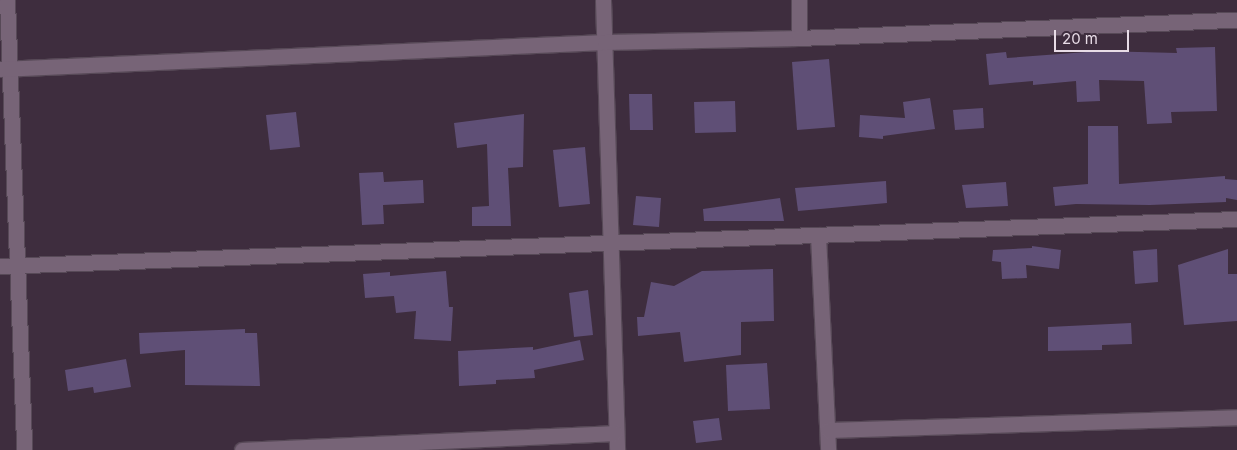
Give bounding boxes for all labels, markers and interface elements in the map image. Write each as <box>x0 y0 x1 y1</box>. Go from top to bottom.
scale bar <box>1057 20 1132 52</box>
text: 20 m <box>1062 29 1098 48</box>

